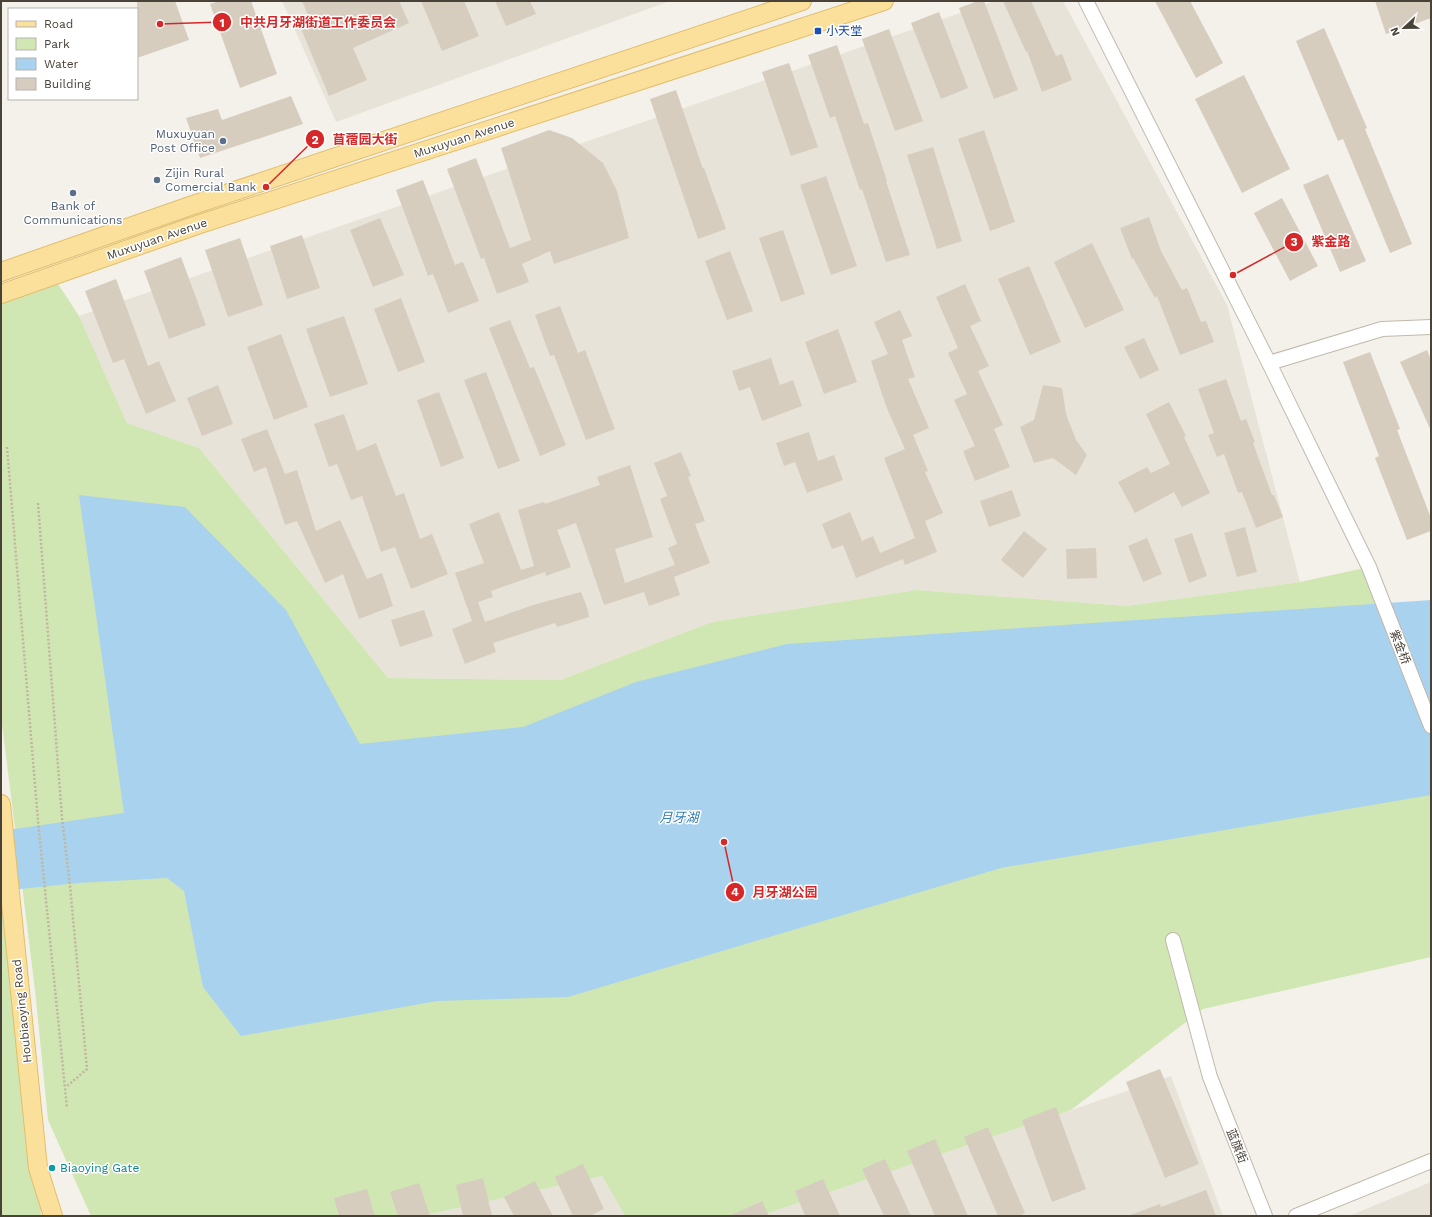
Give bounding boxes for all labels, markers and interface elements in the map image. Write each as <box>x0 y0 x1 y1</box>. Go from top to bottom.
legend <box>8 8 138 100</box>
north arrow <box>1384 8 1424 48</box>
callout: 中共月牙湖街道工作委员会 <box>212 10 404 35</box>
text: 中共月牙湖街道工作委员会 <box>240 15 396 30</box>
text: 1 <box>219 16 225 30</box>
text: Road <box>44 17 73 31</box>
place label: 小天堂 <box>826 24 862 38</box>
text: N <box>1388 25 1403 38</box>
marker: 小天堂 <box>813 26 823 36</box>
text: Park <box>44 37 70 51</box>
text: Water <box>44 57 79 71</box>
text: Building <box>44 77 91 91</box>
street label: Muxuyuan Avenue <box>412 115 516 161</box>
place label: Muxuyuan Post Office <box>150 127 215 155</box>
callout: 苜蓿园大街 <box>305 127 406 152</box>
text: 苜蓿园大街 <box>332 132 398 147</box>
text: 2 <box>311 133 319 147</box>
marker: Muxuyuan Post Office <box>218 136 228 146</box>
place label: Zijin Rural Comercial Bank <box>165 166 257 194</box>
marker: Zijin Rural Comercial Bank <box>152 175 162 185</box>
marker: Bank of Communications <box>68 188 78 198</box>
place label: Bank of Communications <box>24 199 122 227</box>
street label: Muxuyuan Avenue <box>105 215 209 263</box>
callout: 紫金路 <box>1284 229 1359 254</box>
text: 紫金路 <box>1311 234 1351 249</box>
text: 3 <box>1290 235 1298 249</box>
street label: 紫金桥 <box>1387 628 1413 666</box>
water label: 月牙湖 <box>659 810 700 825</box>
callout: 月牙湖公园 <box>725 880 826 905</box>
text: 4 <box>731 885 739 899</box>
text: 月牙湖公园 <box>752 885 818 900</box>
street label: Houbiaoying Road <box>10 958 34 1064</box>
street label: 蓝旗街 <box>1224 1127 1250 1165</box>
place label: Biaoying Gate <box>60 1161 139 1175</box>
marker: Biaoying Gate <box>47 1163 57 1173</box>

